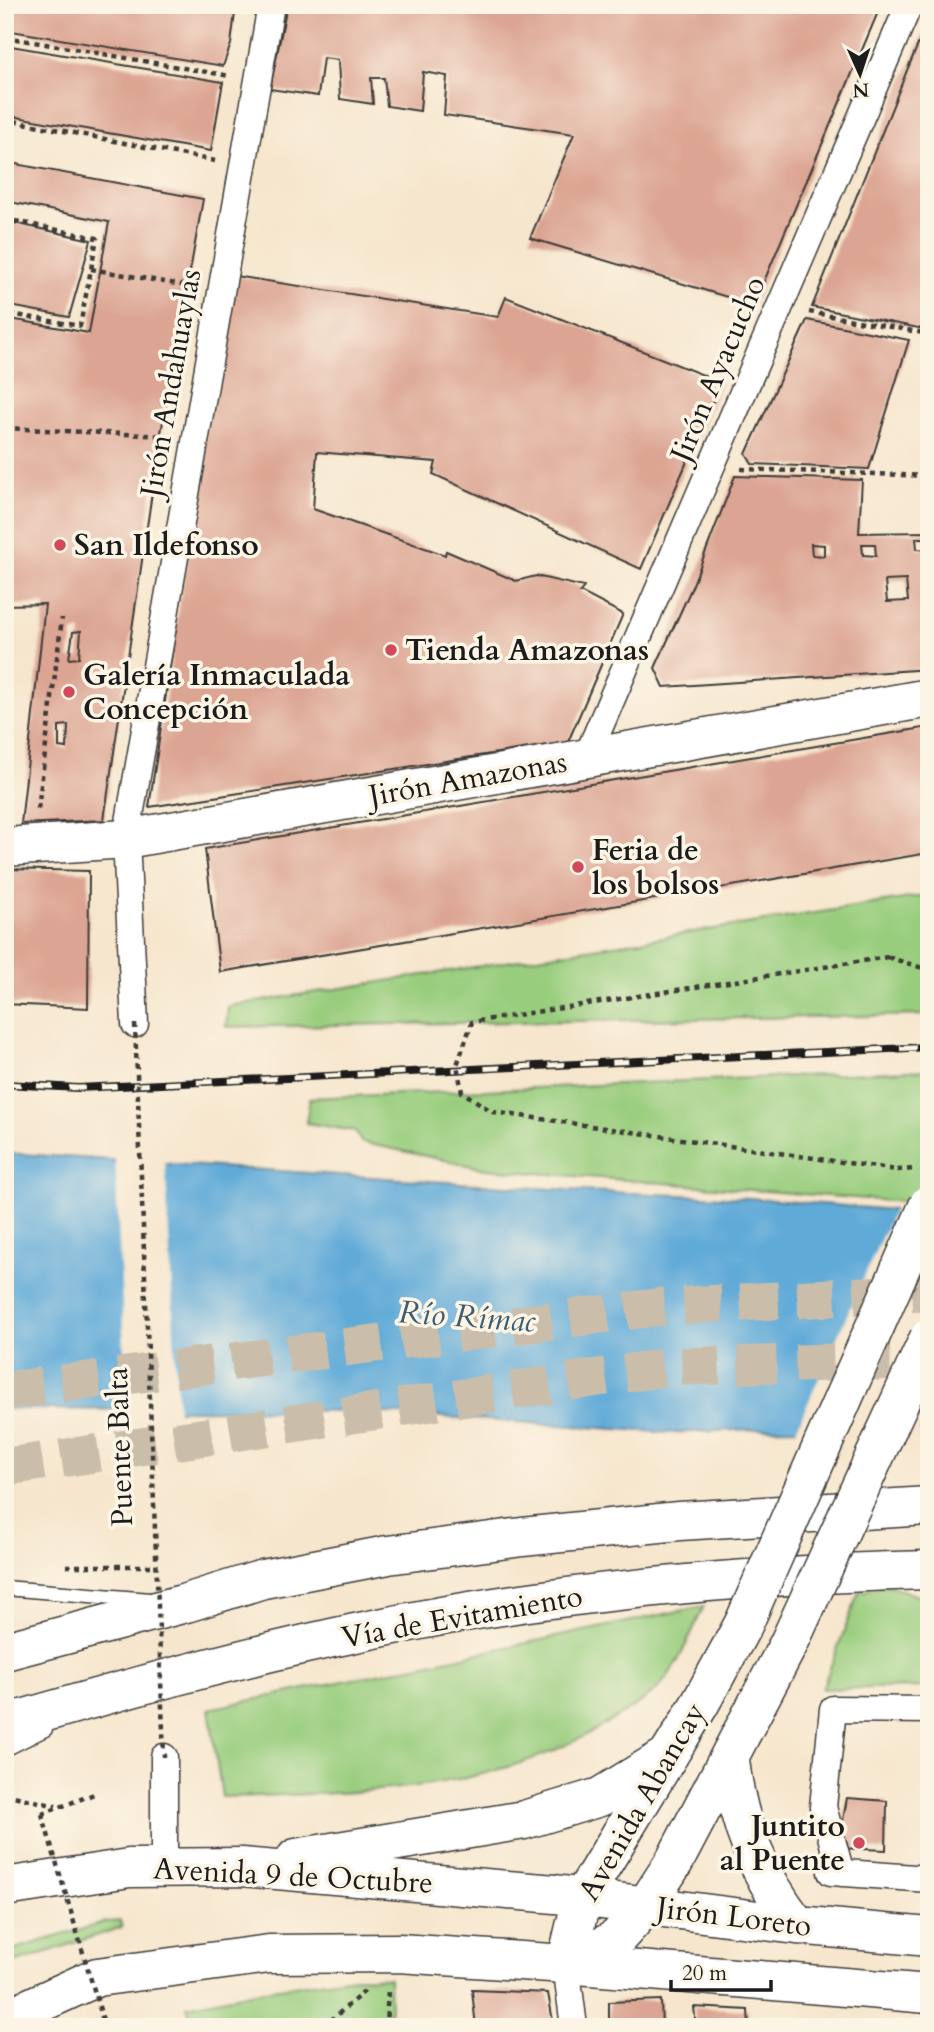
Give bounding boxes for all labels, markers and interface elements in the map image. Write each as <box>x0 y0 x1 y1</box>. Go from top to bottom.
north arrow <box>825 38 895 108</box>
text: N <box>851 77 870 103</box>
street label: Jirón Andahuaylas <box>130 266 211 504</box>
street label: Jirón Ayacucho <box>659 270 775 472</box>
place label: San Ildefonso <box>74 525 259 566</box>
marker: San Ildefonso <box>52 537 68 553</box>
place label: Tienda Amazonas <box>405 630 649 671</box>
marker: Tienda Amazonas <box>383 642 399 658</box>
place label: Galería Inmaculada Concepción <box>83 655 350 730</box>
marker: Galería Inmaculada Concepción <box>61 684 77 700</box>
street label: Jirón Amazonas <box>362 741 570 817</box>
place label: Feria de los bolsos <box>592 830 719 905</box>
marker: Feria de los bolsos <box>570 859 586 875</box>
water label: Río Rímac <box>397 1290 538 1344</box>
street label: Puente Balta <box>97 1367 143 1527</box>
street label: Vía de Evitamiento <box>338 1576 586 1658</box>
street label: Avenida Abancay <box>569 1695 715 1909</box>
place label: Juntito al Puente <box>720 1806 845 1881</box>
marker: Juntito al Puente <box>851 1835 867 1851</box>
street label: Avenida 9 de Octubre <box>152 1848 434 1904</box>
street label: Jirón Loreto <box>650 1887 814 1947</box>
scale bar <box>671 1948 771 1992</box>
text: 20 m <box>682 1959 727 1988</box>

